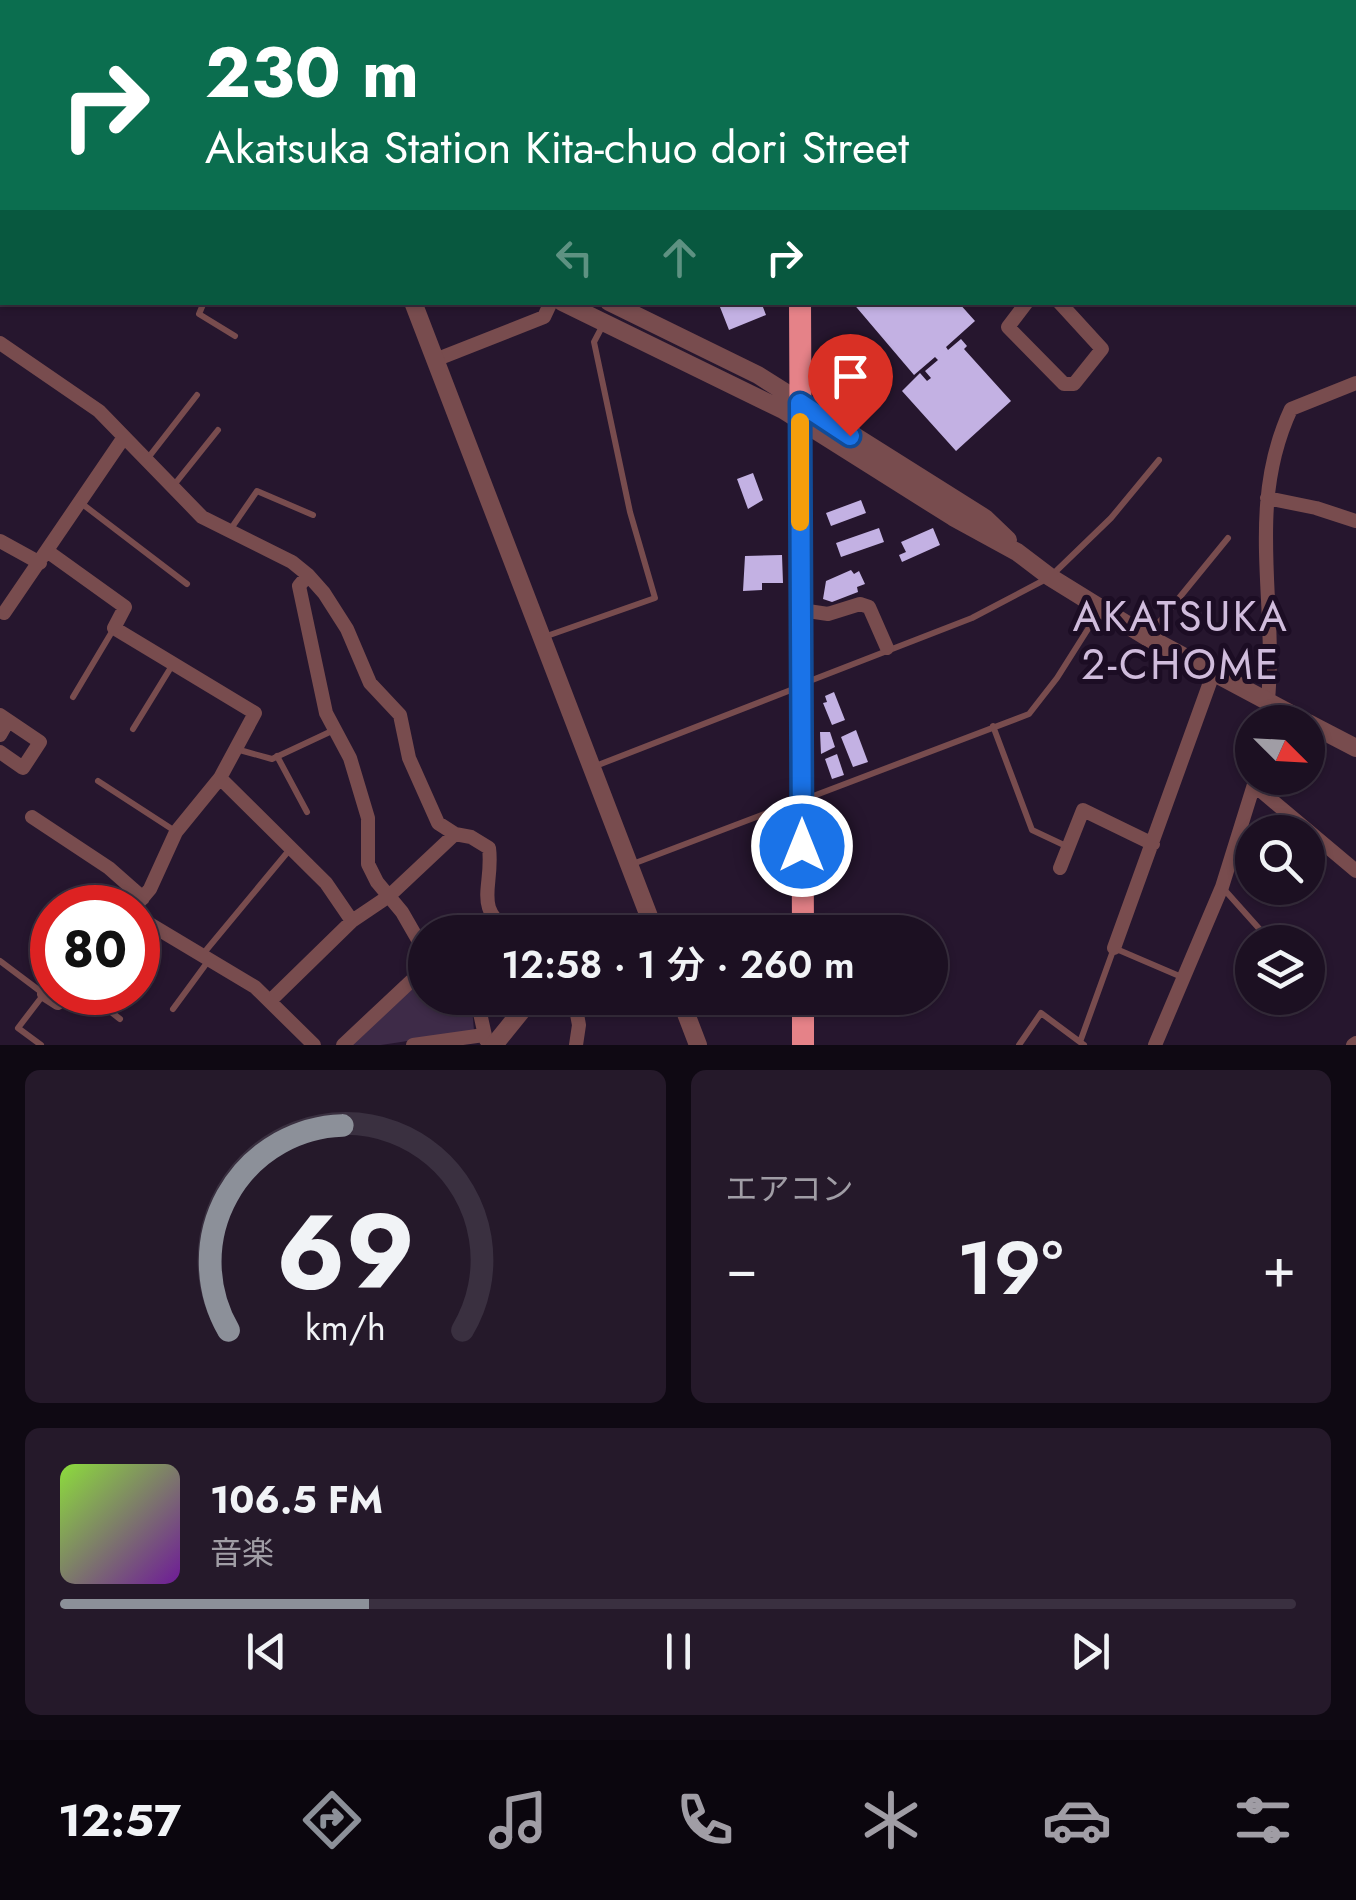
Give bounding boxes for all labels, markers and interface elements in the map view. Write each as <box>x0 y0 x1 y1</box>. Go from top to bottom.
text: 230 m <box>205 22 419 123</box>
icon: right <box>40 40 170 170</box>
text: Akatsuka Station Kita-chuo dori Street <box>205 115 909 180</box>
icon: left <box>547 230 602 285</box>
icon: ahead <box>652 230 707 285</box>
icon: right <box>757 230 812 285</box>
pin <box>808 334 893 437</box>
icon: arrive <box>823 349 878 404</box>
district label: AKATSUKA 2-CHOME <box>1073 586 1289 695</box>
north arrow <box>1235 705 1325 795</box>
map controls <box>1235 705 1325 1015</box>
position arrow <box>750 794 854 898</box>
button: search <box>1235 815 1325 905</box>
speed limit sign: 80 <box>30 885 160 1015</box>
button: layers <box>1235 925 1325 1015</box>
text: 12:58 · 1 分 · 260 m <box>501 937 855 992</box>
text: エアコン <box>726 1166 854 1212</box>
text: 69 <box>276 1177 415 1327</box>
text: 19° <box>957 1214 1063 1322</box>
text: − <box>726 1228 758 1308</box>
text: + <box>1262 1228 1296 1308</box>
text: km/h <box>305 1302 386 1353</box>
text: 106.5 FM <box>210 1472 383 1527</box>
text: 音楽 <box>210 1530 274 1576</box>
icon: previous <box>239 1624 294 1679</box>
icon: pause <box>651 1624 706 1679</box>
icon: next <box>1063 1624 1118 1679</box>
icon: directions <box>297 1785 367 1855</box>
icon: music <box>483 1785 553 1855</box>
icon: phone <box>670 1785 740 1855</box>
icon: climate <box>856 1785 926 1855</box>
icon: car <box>1042 1785 1112 1855</box>
icon: filters <box>1228 1785 1298 1855</box>
text: 12:57 <box>58 1788 181 1853</box>

